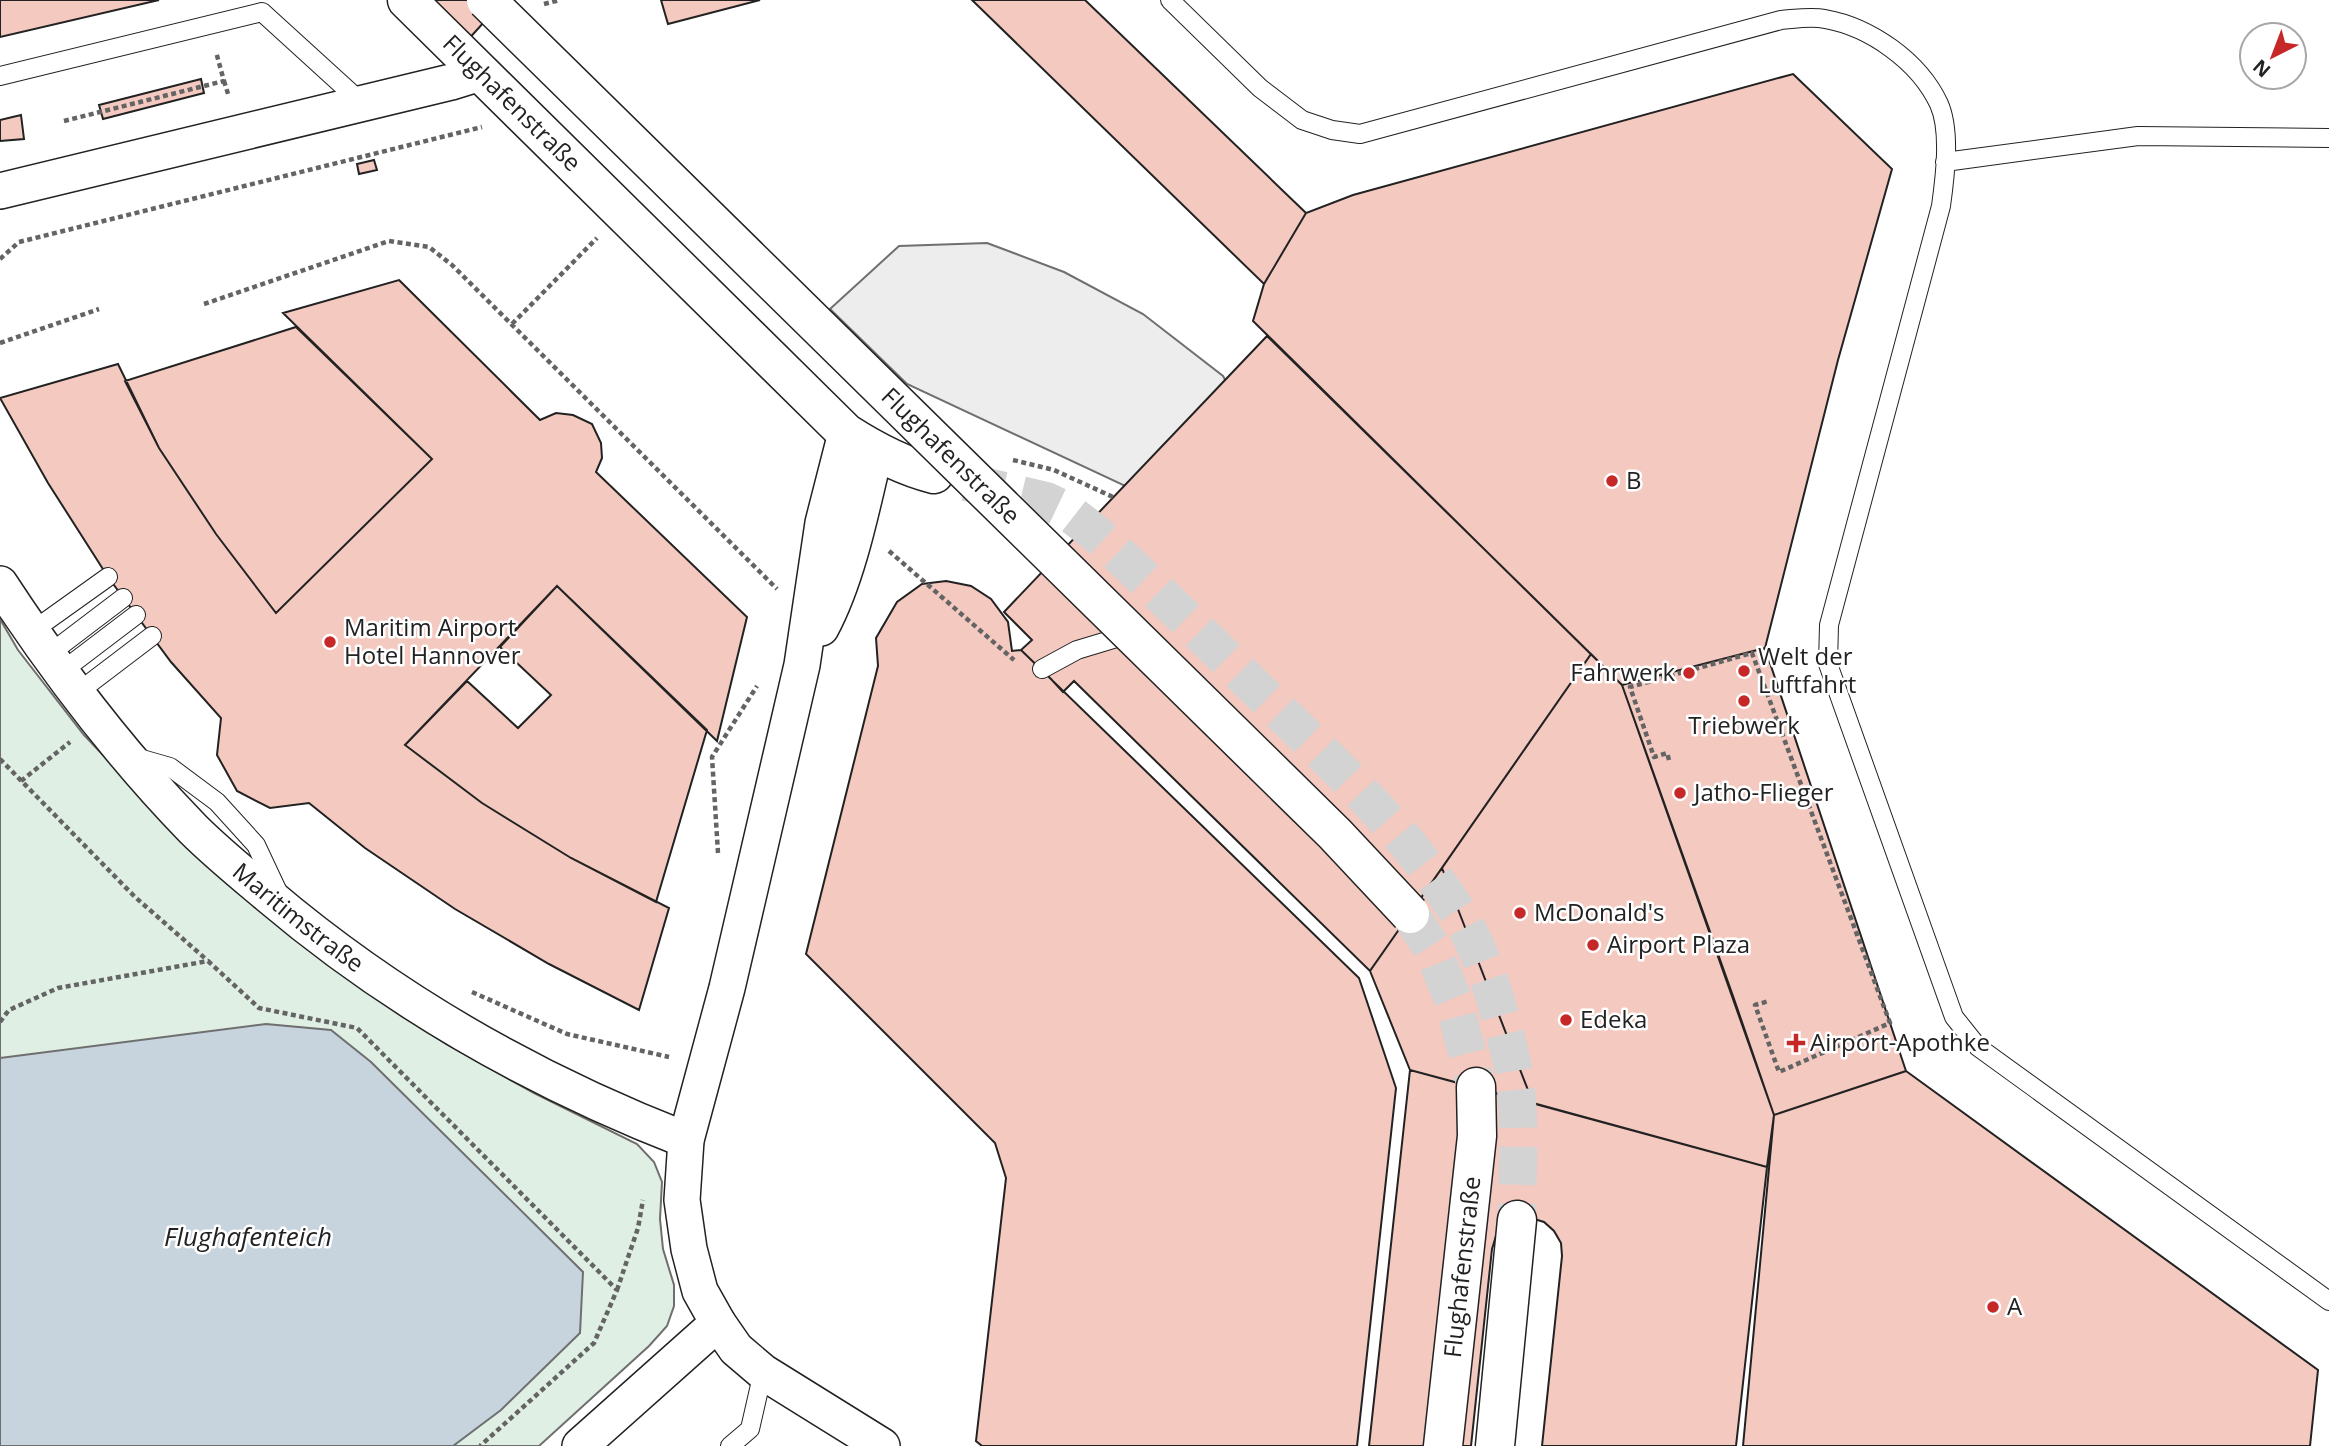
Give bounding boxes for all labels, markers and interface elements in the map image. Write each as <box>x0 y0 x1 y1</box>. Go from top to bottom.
north arrow <box>2238 21 2308 91</box>
street label: Flughafenstraße <box>436 26 589 178</box>
text: N <box>2247 54 2276 83</box>
street label: Flughafenstraße <box>875 380 1028 531</box>
place label: B <box>1626 463 1642 496</box>
marker: B <box>1604 473 1620 489</box>
place label: Maritim Airport Hotel Hannover <box>344 610 521 671</box>
marker: Maritim Airport Hotel Hannover <box>322 634 338 650</box>
place label: Welt der Luftfahrt <box>1758 639 1856 700</box>
place label: Fahrwerk <box>1570 655 1675 688</box>
marker: Welt der Luftfahrt <box>1736 663 1752 679</box>
marker: Fahrwerk <box>1681 665 1697 681</box>
marker: Triebwerk <box>1736 693 1752 709</box>
place label: Triebwerk <box>1688 708 1800 741</box>
place label: Jatho-Flieger <box>1692 775 1834 808</box>
marker: Jatho-Flieger <box>1672 785 1688 801</box>
street label: Maritimstraße <box>226 854 371 979</box>
place label: McDonald's <box>1534 895 1664 928</box>
marker: McDonald's <box>1512 905 1528 921</box>
place label: Airport Plaza <box>1607 927 1750 960</box>
marker: Airport Plaza <box>1585 937 1601 953</box>
place label: Edeka <box>1580 1002 1647 1035</box>
marker: Edeka <box>1558 1012 1574 1028</box>
place label: Airport-Apothke <box>1810 1025 1990 1058</box>
marker: Airport-Apothke <box>1788 1035 1804 1051</box>
street label: Flughafenstraße <box>1435 1175 1487 1359</box>
water label: Flughafenteich <box>164 1218 332 1254</box>
place label: A <box>2007 1289 2023 1322</box>
marker: A <box>1985 1299 2001 1315</box>

